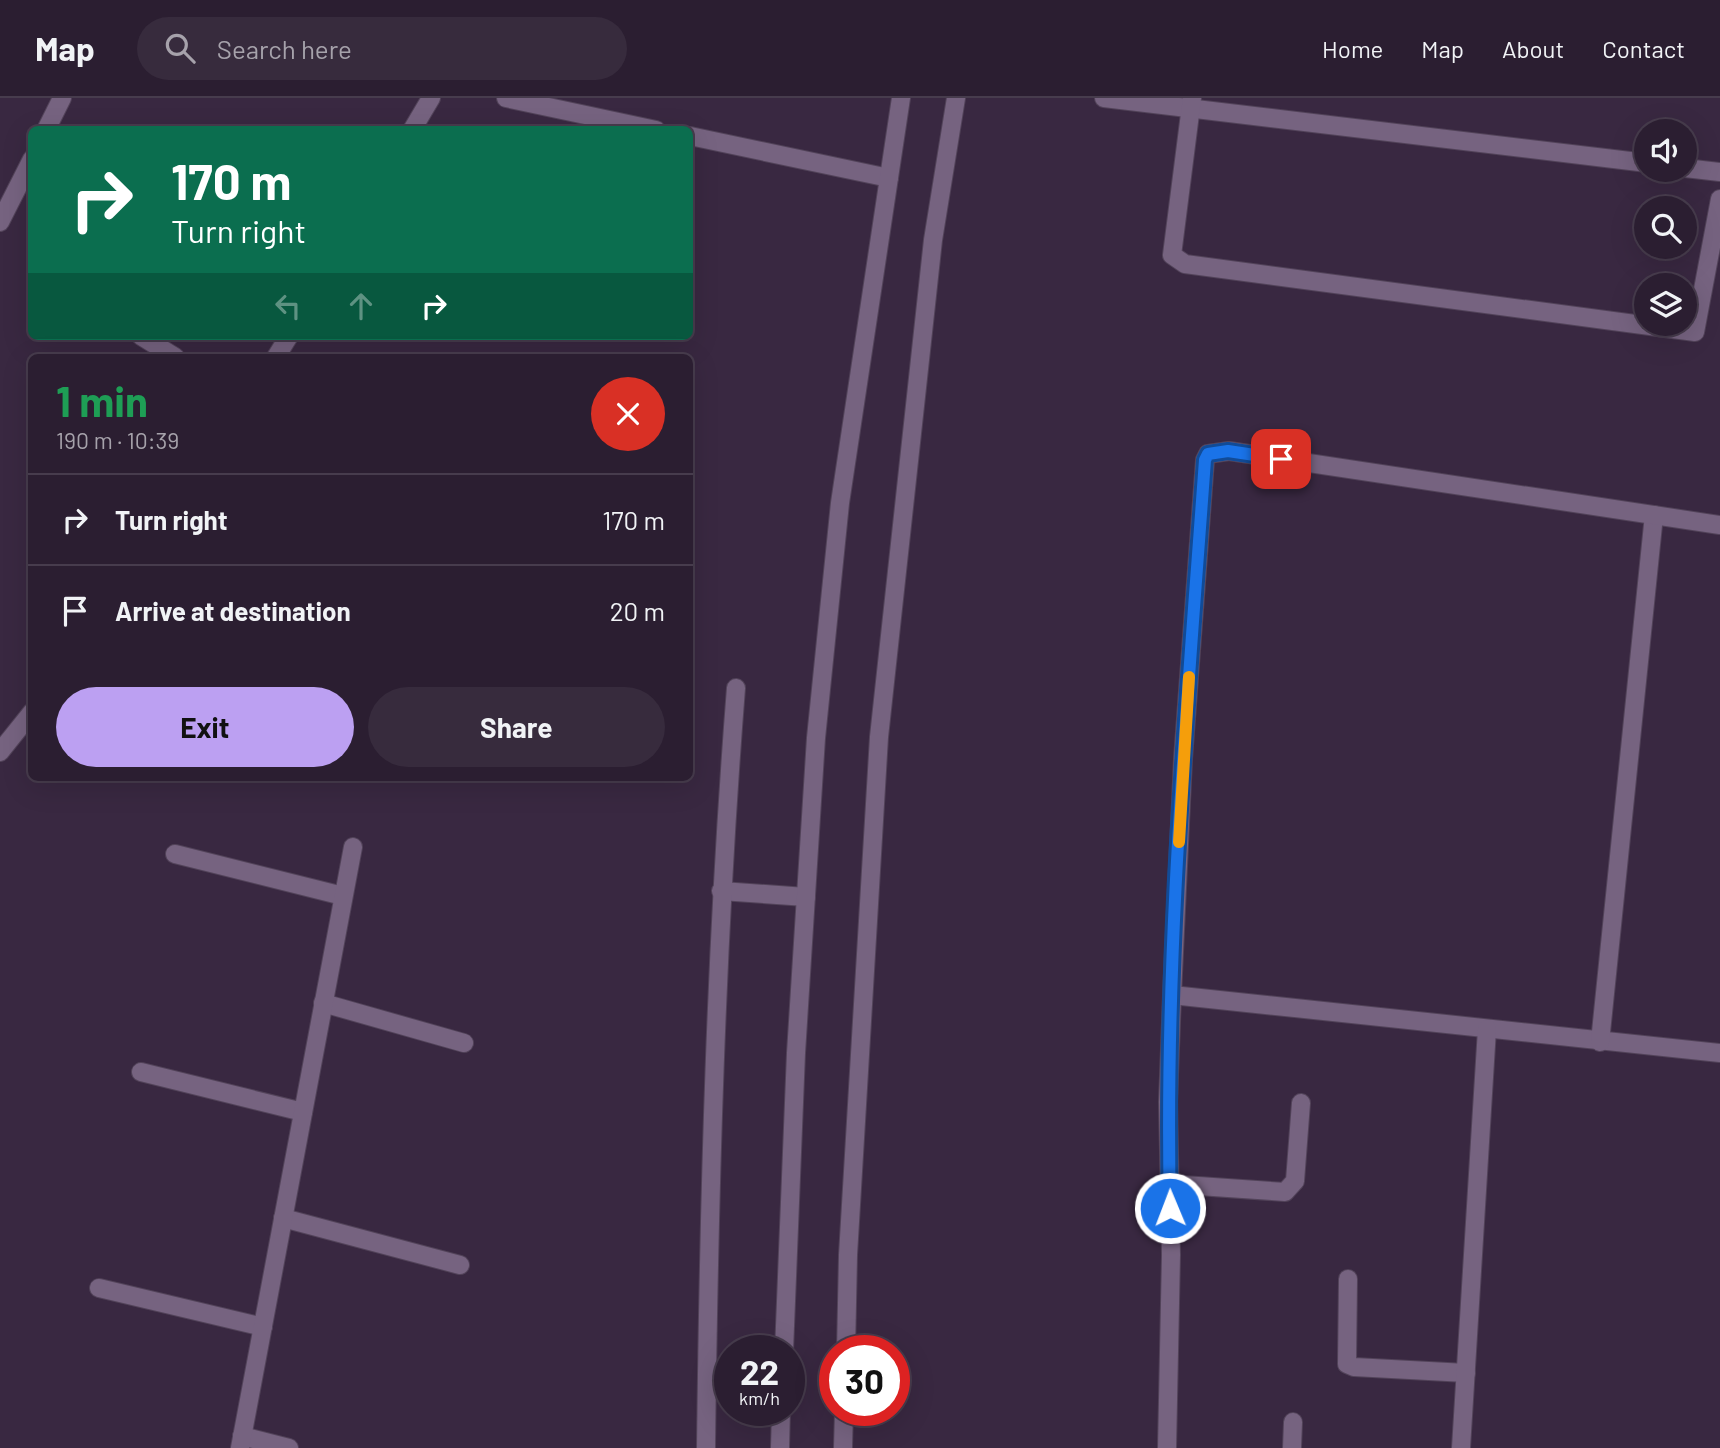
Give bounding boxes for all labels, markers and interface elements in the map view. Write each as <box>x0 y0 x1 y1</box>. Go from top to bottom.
search box <box>137 17 627 80</box>
text: Map <box>35 28 95 68</box>
icon: search <box>161 29 199 67</box>
text: Search here <box>217 33 352 64</box>
text: Home <box>1322 34 1383 63</box>
text: Map <box>1421 34 1464 63</box>
text: About <box>1502 34 1564 63</box>
text: Contact <box>1602 34 1685 63</box>
map controls <box>1634 119 1697 336</box>
button: sound <box>1634 119 1697 182</box>
text: 170 m <box>171 151 291 210</box>
icon: right <box>56 154 147 245</box>
button: search <box>1634 196 1697 259</box>
text: Turn right <box>171 211 306 249</box>
button: layers <box>1634 273 1697 336</box>
icon: left <box>269 287 307 325</box>
icon: ahead <box>342 287 380 325</box>
icon: right <box>415 287 453 325</box>
text: 1 min <box>56 375 148 425</box>
button: close <box>591 377 665 451</box>
text: 190 m · 10:39 <box>56 426 179 454</box>
pin <box>1251 429 1311 489</box>
icon: arrive <box>1262 440 1300 478</box>
icon: right <box>56 501 94 539</box>
text: Turn right <box>115 504 228 535</box>
text: 170 m <box>602 504 665 535</box>
icon: arrive <box>56 592 94 630</box>
text: Arrive at destination <box>115 595 351 626</box>
text: 20 m <box>610 595 665 626</box>
button: Exit <box>56 687 354 767</box>
button: Share <box>368 687 665 767</box>
position arrow <box>1133 1171 1207 1245</box>
speed limit sign: 30 <box>819 1335 910 1426</box>
text: 22 <box>740 1350 779 1392</box>
text: km/h <box>739 1387 780 1409</box>

